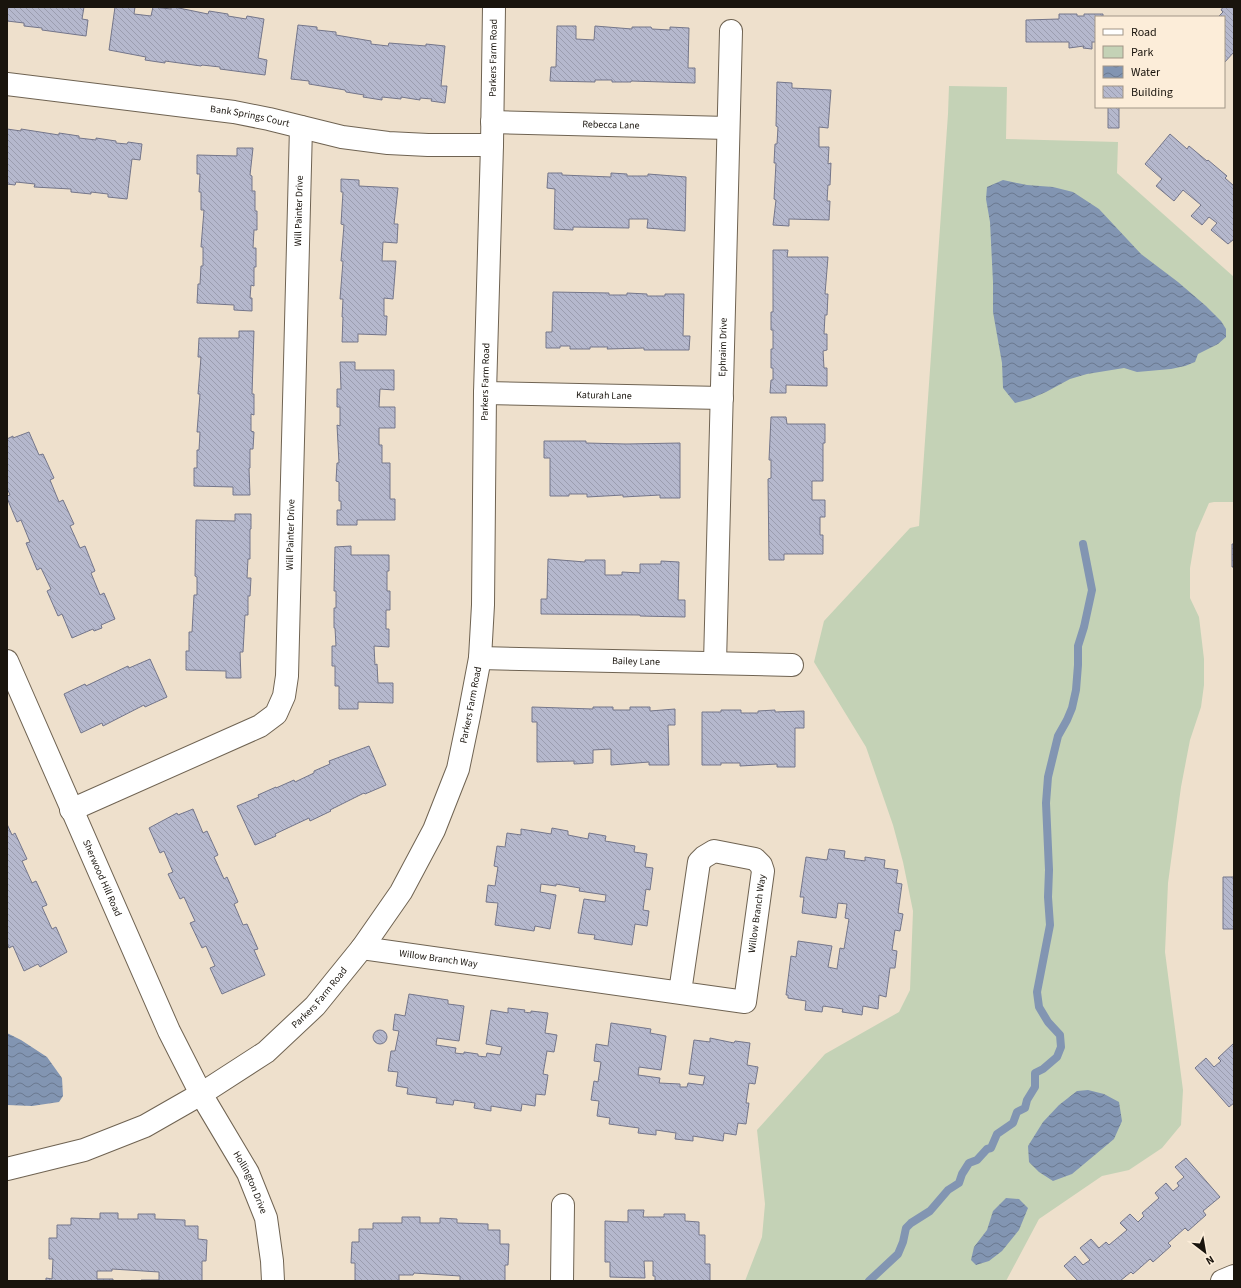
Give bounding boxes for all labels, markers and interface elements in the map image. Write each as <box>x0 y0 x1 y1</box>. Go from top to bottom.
legend <box>1095 16 1225 108</box>
street label: Parkers Farm Road <box>486 19 501 97</box>
text: Road <box>1131 24 1157 41</box>
text: Park <box>1131 44 1153 61</box>
text: Water <box>1131 64 1161 81</box>
text: Building <box>1131 84 1173 101</box>
street label: Bank Springs Court <box>209 102 291 131</box>
street label: Rebecca Lane <box>582 117 640 133</box>
street label: Will Painter Drive <box>291 175 307 247</box>
street label: Ephraim Drive <box>715 317 731 377</box>
street label: Parkers Farm Road <box>478 343 493 421</box>
street label: Katurah Lane <box>576 388 632 403</box>
street label: Will Painter Drive <box>283 499 299 571</box>
street label: Bailey Lane <box>612 654 660 669</box>
street label: Parkers Farm Road <box>456 665 485 745</box>
street label: Sherwood Hill Road <box>79 837 125 919</box>
street label: Willow Branch Way <box>745 873 770 954</box>
street label: Willow Branch Way <box>398 946 479 971</box>
street label: Parkers Farm Road <box>288 964 351 1032</box>
street label: Hollington Drive <box>229 1148 271 1216</box>
north arrow <box>1185 1232 1225 1272</box>
text: N <box>1203 1252 1217 1268</box>

